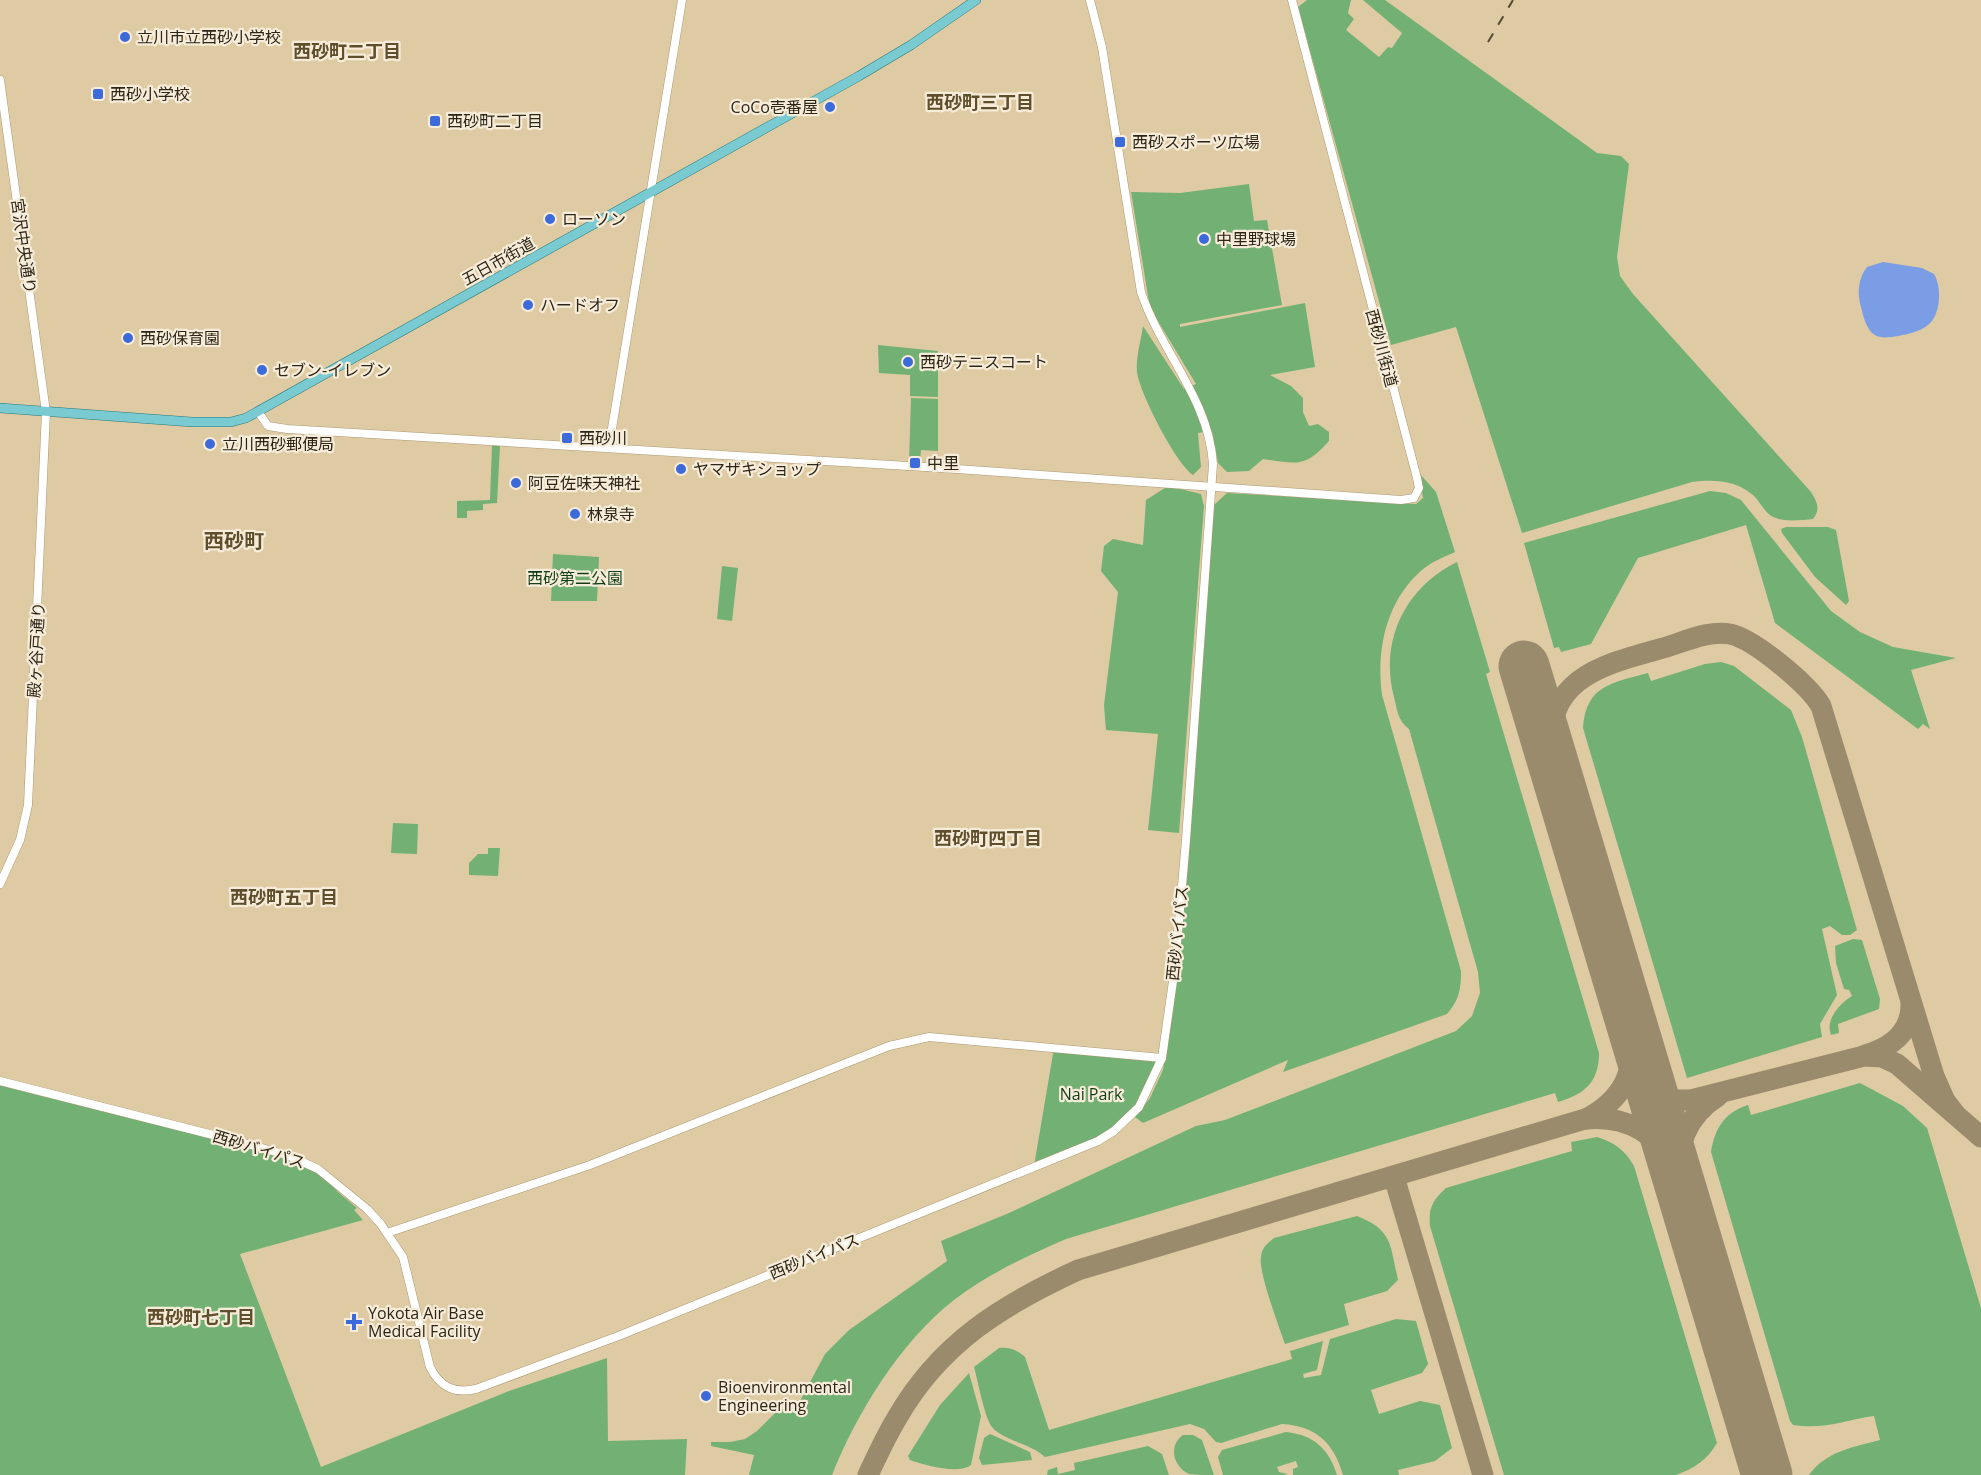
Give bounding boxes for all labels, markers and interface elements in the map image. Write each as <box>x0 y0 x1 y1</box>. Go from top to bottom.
place label: 立川市立西砂小学校 <box>137 26 281 48</box>
marker: 立川市立西砂小学校 <box>118 30 132 44</box>
district label: 西砂町二丁目 <box>293 39 401 63</box>
place label: 西砂小学校 <box>110 83 190 105</box>
marker: 西砂小学校 <box>91 87 105 101</box>
district label: 西砂町三丁目 <box>926 90 1034 114</box>
place label: CoCo壱番屋 <box>731 96 818 118</box>
marker: CoCo壱番屋 <box>823 100 837 114</box>
place label: 西砂町二丁目 <box>447 110 543 132</box>
marker: 西砂町二丁目 <box>428 114 442 128</box>
place label: 西砂スポーツ広場 <box>1132 131 1260 153</box>
marker: 西砂スポーツ広場 <box>1113 135 1127 149</box>
street label: 宮沢中央通り <box>6 197 42 295</box>
place label: ローソン <box>562 208 626 230</box>
marker: ローソン <box>543 212 557 226</box>
place label: 中里野球場 <box>1216 228 1296 250</box>
street label: 五日市街道 <box>458 232 538 290</box>
marker: 中里野球場 <box>1197 232 1211 246</box>
place label: ハードオフ <box>540 294 620 316</box>
marker: ハードオフ <box>521 298 535 312</box>
street label: 西砂川街道 <box>1361 307 1403 389</box>
place label: 西砂保育園 <box>140 327 220 349</box>
marker: 西砂保育園 <box>121 331 135 345</box>
place label: 西砂テニスコート <box>920 351 1048 373</box>
marker: 西砂テニスコート <box>901 355 915 369</box>
place label: セブン-イレブン <box>274 359 391 381</box>
marker: セブン-イレブン <box>255 363 269 377</box>
place label: 西砂川 <box>579 427 627 449</box>
marker: 西砂川 <box>560 431 574 445</box>
place label: 立川西砂郵便局 <box>222 433 334 455</box>
marker: 立川西砂郵便局 <box>203 437 217 451</box>
place label: 中里 <box>927 452 959 474</box>
marker: 中里 <box>908 456 922 470</box>
place label: ヤマザキショップ <box>693 458 821 480</box>
marker: ヤマザキショップ <box>674 462 688 476</box>
place label: 阿豆佐味天神社 <box>528 472 640 494</box>
marker: 阿豆佐味天神社 <box>509 476 523 490</box>
place label: 林泉寺 <box>587 503 635 525</box>
marker: 林泉寺 <box>568 507 582 521</box>
district label: 西砂町 <box>204 527 264 554</box>
park label: 西砂第二公園 <box>527 567 623 589</box>
street label: 殿ヶ谷戸通り <box>23 601 49 699</box>
district label: 西砂町四丁目 <box>934 826 1042 850</box>
street label: 西砂バイパス <box>1161 884 1193 982</box>
district label: 西砂町五丁目 <box>230 885 338 909</box>
park label: Nai Park <box>1060 1083 1123 1105</box>
street label: 西砂バイパス <box>210 1124 308 1174</box>
street label: 西砂バイパス <box>766 1228 862 1284</box>
place label: Yokota Air Base Medical Facility <box>368 1302 484 1342</box>
district label: 西砂町七丁目 <box>147 1305 255 1329</box>
marker: Yokota Air Base Medical Facility <box>345 1313 363 1331</box>
place label: Bioenvironmental Engineering <box>718 1376 851 1416</box>
marker: Bioenvironmental Engineering <box>699 1389 713 1403</box>

